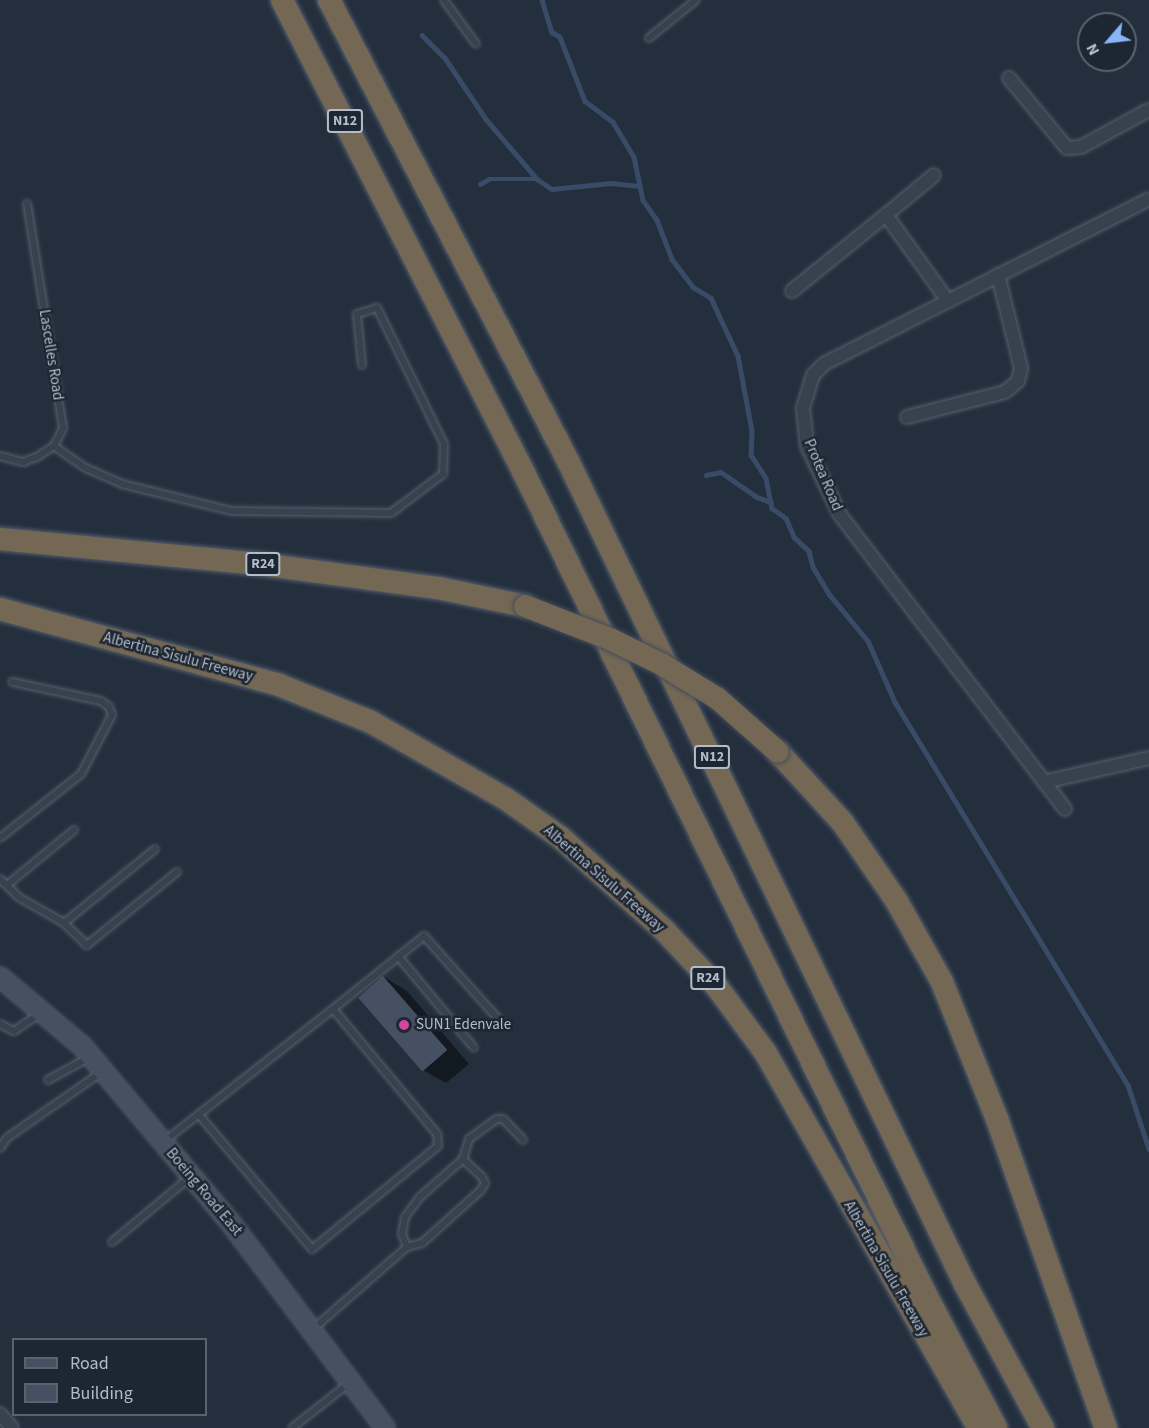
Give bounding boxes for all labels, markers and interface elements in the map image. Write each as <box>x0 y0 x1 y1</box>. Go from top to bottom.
north arrow <box>1077 12 1137 72</box>
text: N <box>1081 40 1105 59</box>
road number: N12 <box>326 110 364 132</box>
street label: Lascelles Road <box>35 308 67 402</box>
street label: Protea Road <box>800 436 846 514</box>
road number: R24 <box>245 553 281 575</box>
street label: Albertina Sisulu Freeway <box>101 628 255 686</box>
road number: N12 <box>692 746 732 768</box>
street label: Albertina Sisulu Freeway <box>540 822 668 936</box>
road number: R24 <box>690 967 726 989</box>
place label: SUN1 Edenvale <box>416 1016 511 1034</box>
marker: SUN1 Edenvale <box>397 1018 411 1032</box>
street label: Boeing Road East <box>162 1145 246 1239</box>
street label: Albertina Sisulu Freeway <box>840 1198 932 1340</box>
legend <box>12 1338 207 1416</box>
text: Road <box>70 1351 109 1376</box>
text: Building <box>70 1381 133 1406</box>

